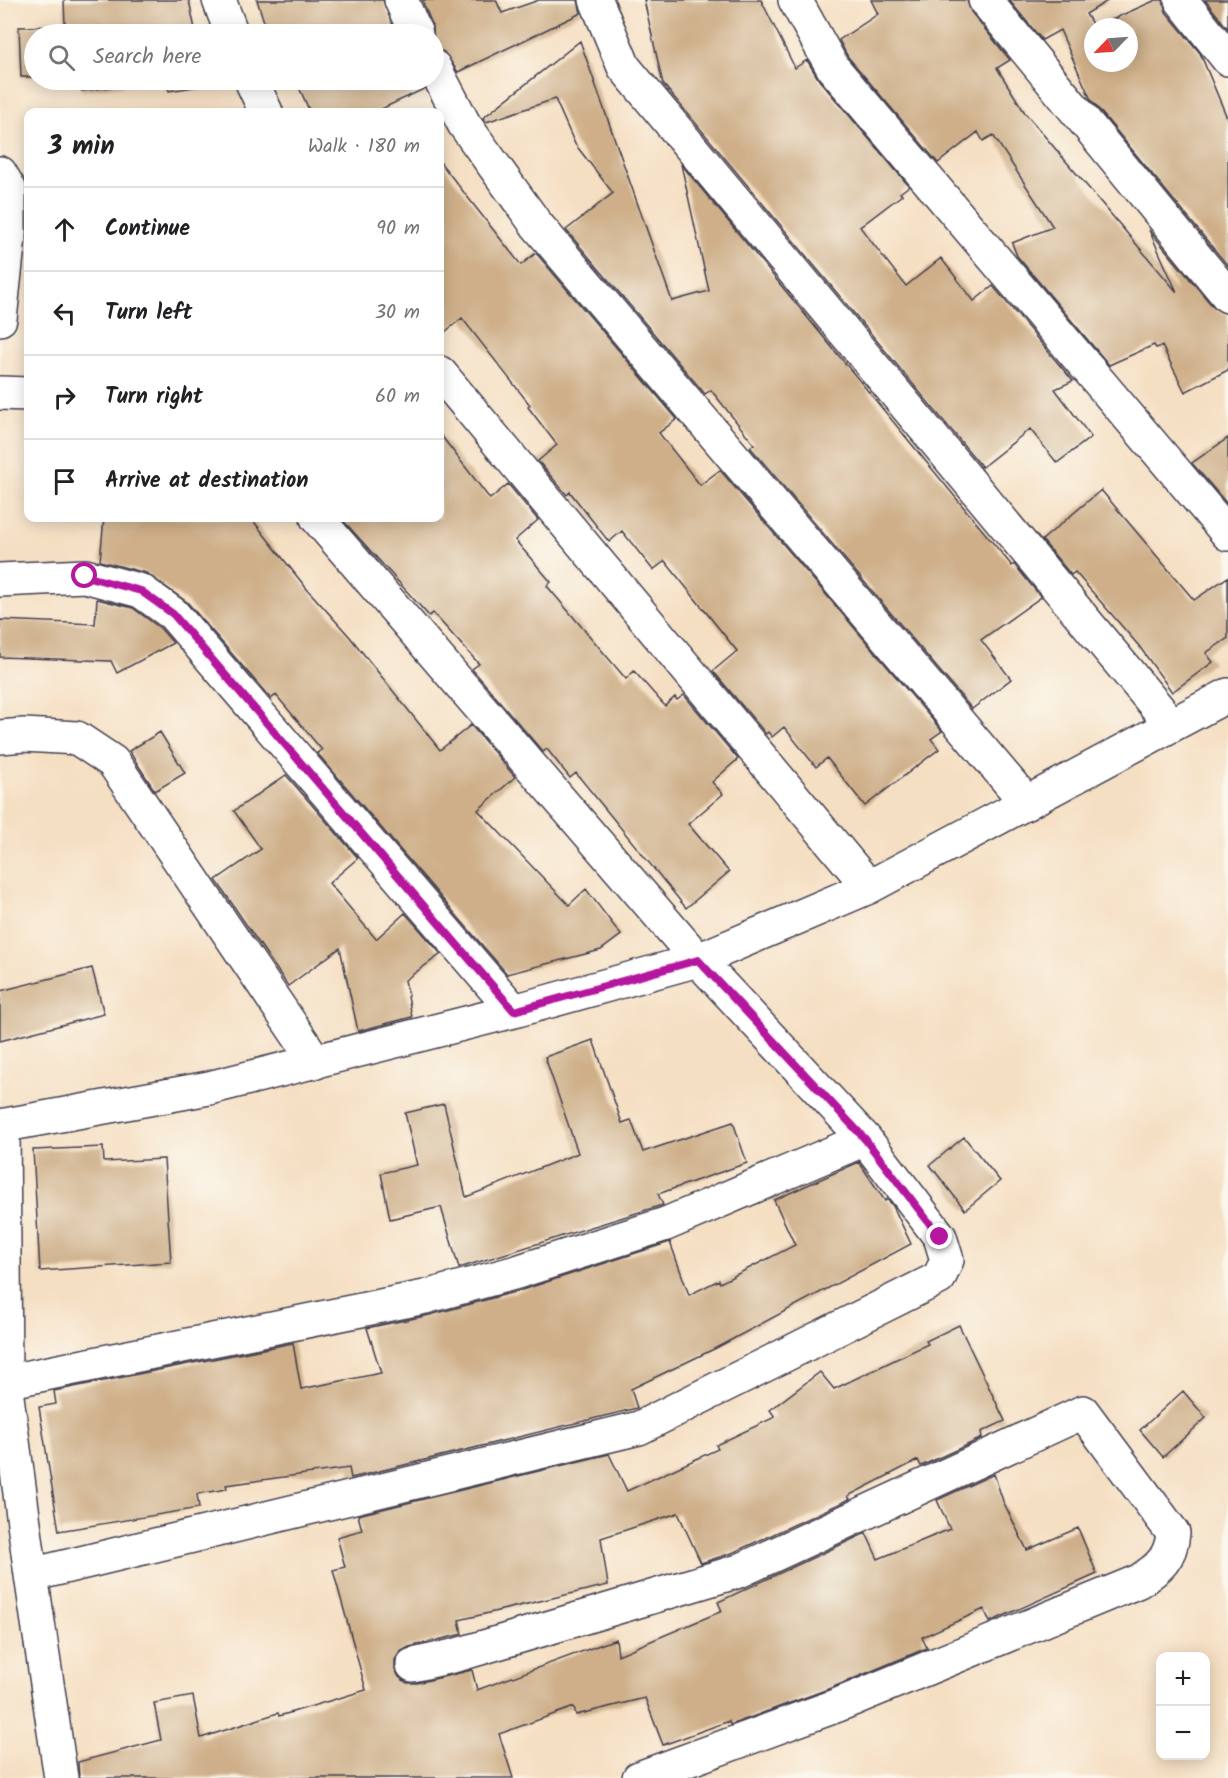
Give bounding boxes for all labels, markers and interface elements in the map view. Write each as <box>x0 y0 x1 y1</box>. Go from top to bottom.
north arrow <box>1084 18 1138 72</box>
search box <box>24 24 444 90</box>
text: Search here <box>93 40 201 75</box>
icon: search <box>45 41 78 74</box>
text: 3 min <box>48 126 115 168</box>
text: Walk · 180 m <box>308 131 420 163</box>
text: Continue <box>105 212 190 247</box>
icon: ahead <box>48 213 81 246</box>
text: 90 m <box>376 213 420 245</box>
text: Turn left <box>105 296 192 331</box>
icon: left <box>48 297 81 330</box>
text: 30 m <box>375 297 420 329</box>
text: Turn right <box>105 380 203 415</box>
icon: right <box>48 381 81 414</box>
text: 60 m <box>375 381 420 413</box>
text: Arrive at destination <box>105 464 308 499</box>
icon: arrive <box>48 465 81 498</box>
route start <box>71 562 97 588</box>
route end <box>926 1223 952 1249</box>
map controls <box>1156 1652 1210 1760</box>
button: + <box>1156 1652 1210 1706</box>
button: − <box>1156 1706 1210 1760</box>

